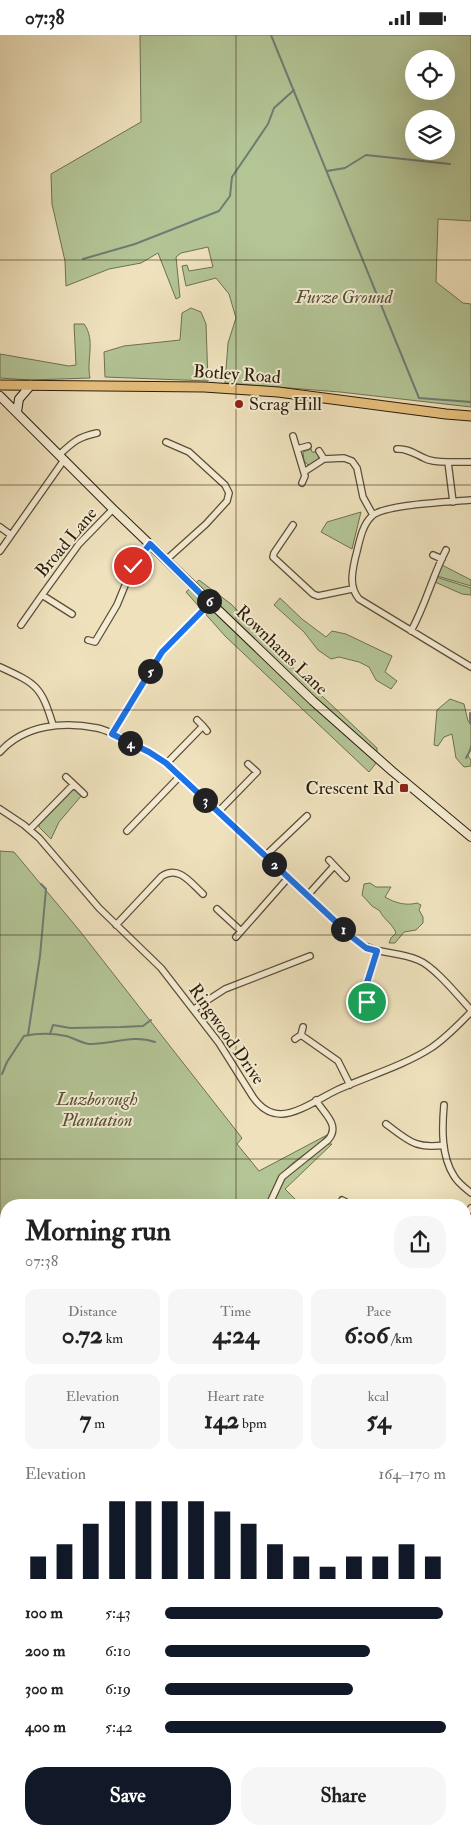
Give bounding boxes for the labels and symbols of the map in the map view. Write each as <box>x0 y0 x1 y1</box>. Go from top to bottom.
park label: Furze Ground <box>295 286 394 309</box>
street label: Botley Road <box>192 360 282 389</box>
place label: Scrag Hill <box>249 393 322 416</box>
marker: Scrag Hill <box>233 398 245 410</box>
street label: Broad Lane <box>30 502 103 582</box>
pin <box>112 545 154 587</box>
pin: 6 <box>196 589 222 613</box>
street label: Rownhams Lane <box>231 601 333 701</box>
pin: 5 <box>138 659 162 683</box>
pin: 4 <box>118 731 142 755</box>
place label: Crescent Rd <box>305 777 394 800</box>
marker: Crescent Rd <box>398 782 410 794</box>
pin: 3 <box>192 787 218 813</box>
pin: 2 <box>262 851 286 877</box>
pin: 1 <box>330 917 356 941</box>
street label: Ringwood Drive <box>183 979 270 1090</box>
pin <box>346 981 388 1023</box>
park label: Luzborough Plantation <box>55 1088 138 1132</box>

